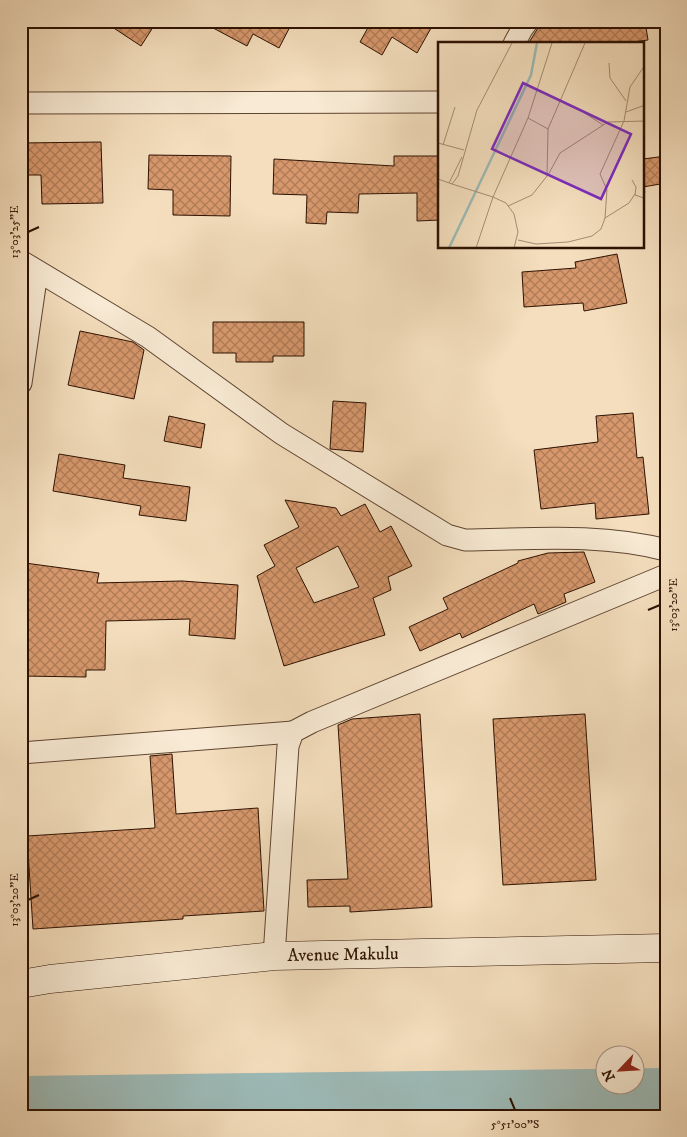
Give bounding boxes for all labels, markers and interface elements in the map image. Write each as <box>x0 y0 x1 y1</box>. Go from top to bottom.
inset map <box>438 42 644 249</box>
text: 13°03'25"E <box>7 205 22 258</box>
text: 13°03'20"E <box>666 578 681 632</box>
text: 13°03'20"E <box>7 873 22 927</box>
street label: Avenue Makulu <box>287 943 399 967</box>
north arrow <box>594 1044 644 1094</box>
text: N <box>598 1066 620 1084</box>
text: 5°51'00"S <box>491 1117 539 1132</box>

